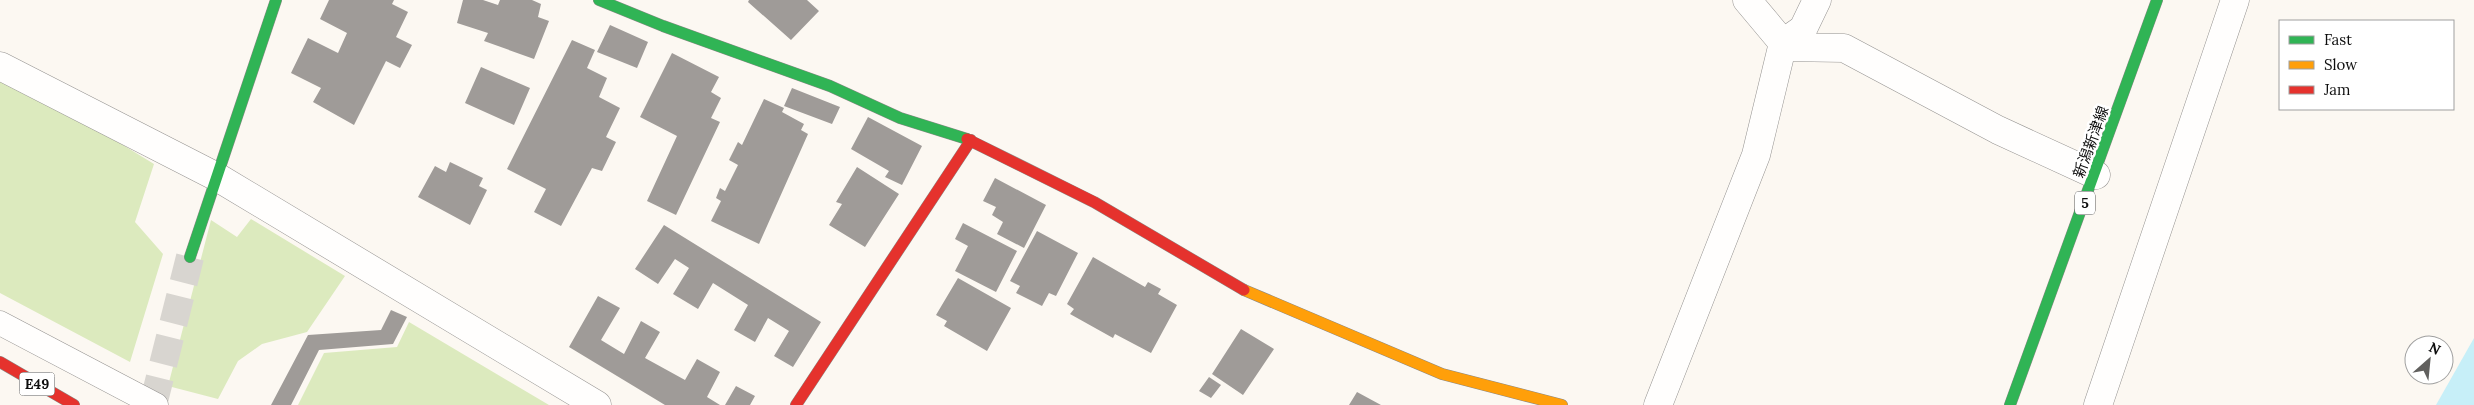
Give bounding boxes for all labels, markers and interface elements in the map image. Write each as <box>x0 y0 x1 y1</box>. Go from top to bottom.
legend <box>2279 20 2454 110</box>
text: Fast <box>2324 30 2352 49</box>
text: Slow <box>2324 55 2357 74</box>
text: Jam <box>2323 80 2351 99</box>
street label: 新潟新津線 <box>2069 103 2112 180</box>
road number: 5 <box>2075 192 2095 214</box>
north arrow <box>2404 335 2454 385</box>
text: N <box>2426 338 2444 359</box>
road number: E49 <box>20 372 54 396</box>

